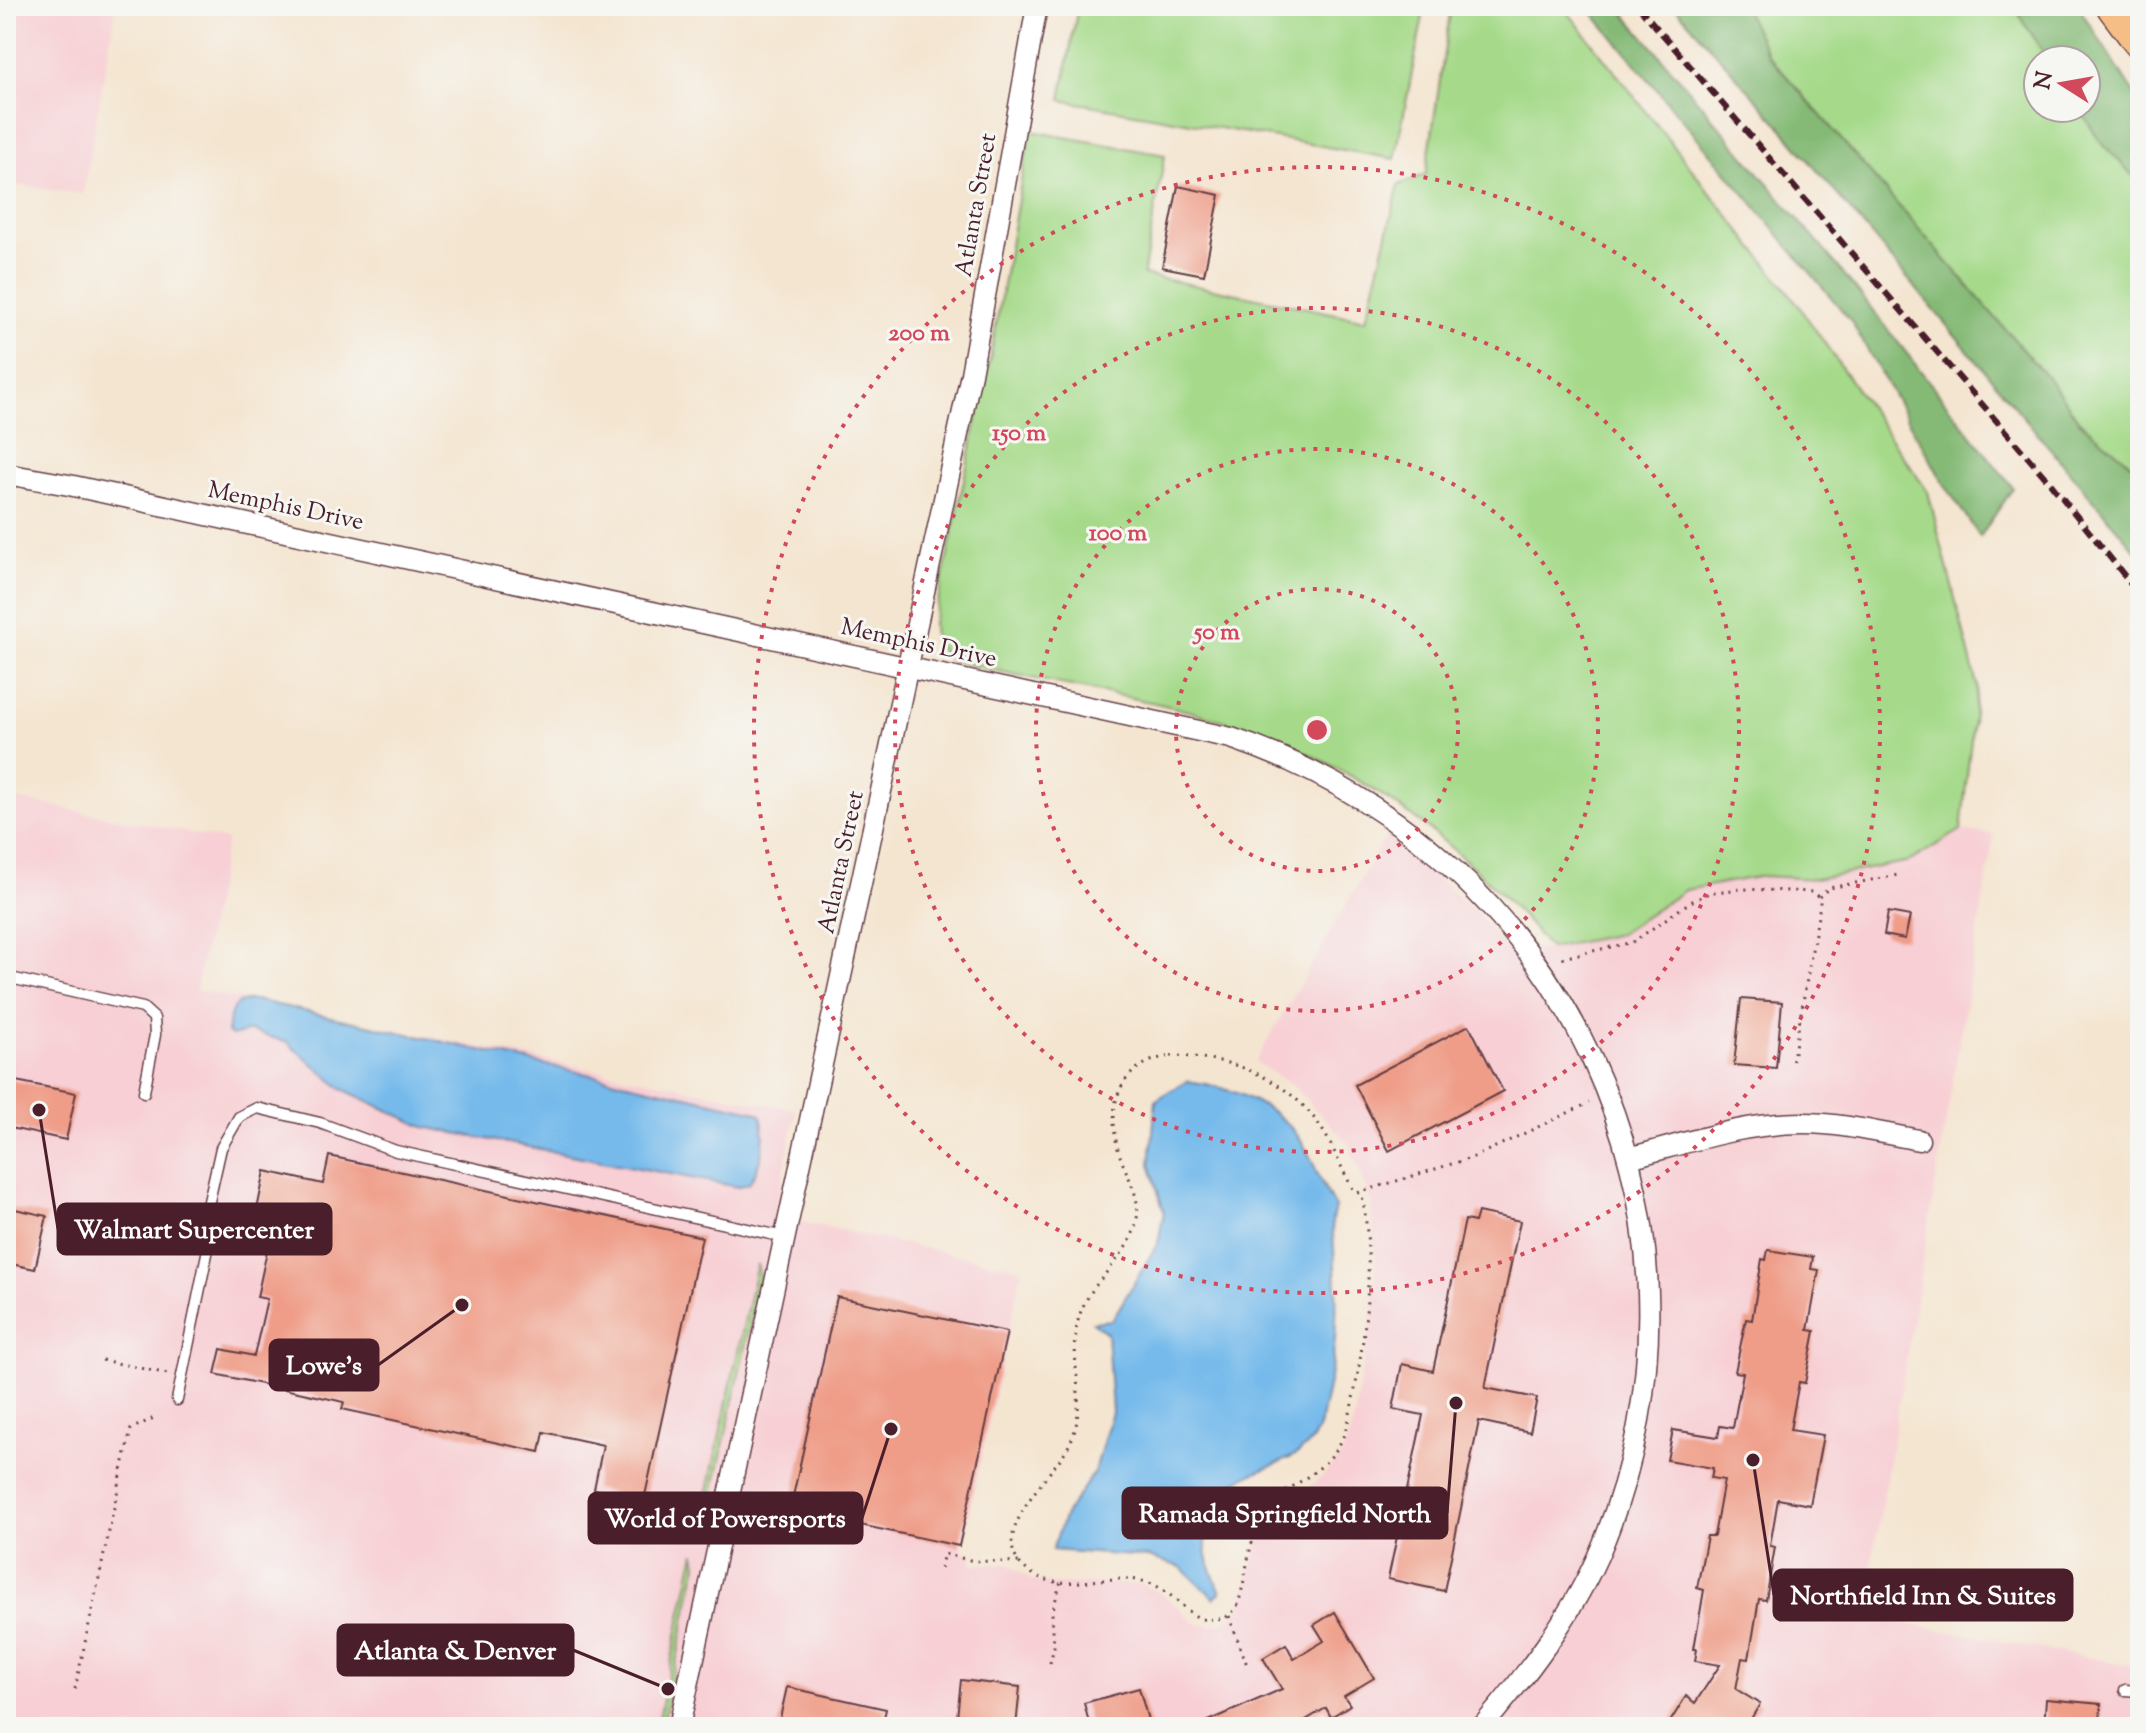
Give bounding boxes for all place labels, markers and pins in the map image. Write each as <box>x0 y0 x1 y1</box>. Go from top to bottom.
centre of rings <box>1303 716 1331 744</box>
callout: Walmart Supercenter <box>58 1204 331 1254</box>
callout: Lowe's <box>270 1340 378 1390</box>
callout: Ramada Springfield North <box>1123 1488 1447 1538</box>
callout: World of Powersports <box>589 1493 862 1543</box>
callout: Northfield Inn & Suites <box>1774 1570 2072 1620</box>
callout: Atlanta & Denver <box>338 1625 573 1675</box>

